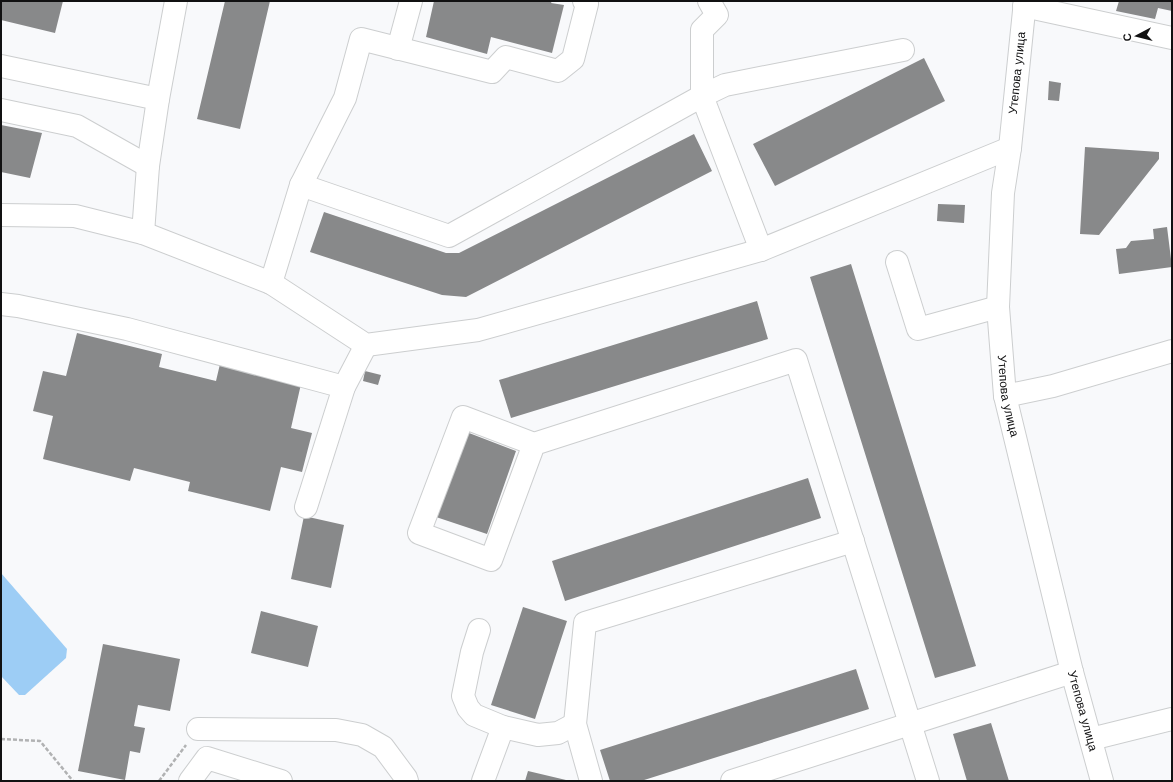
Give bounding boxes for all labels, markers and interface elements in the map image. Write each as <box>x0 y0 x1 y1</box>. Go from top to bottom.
north arrow <box>1117 16 1157 56</box>
street label: Утепова улица <box>1006 31 1028 115</box>
text: С <box>1121 32 1135 42</box>
street label: Утепова улица <box>995 354 1022 439</box>
street label: Утепова улица <box>1065 669 1101 753</box>

